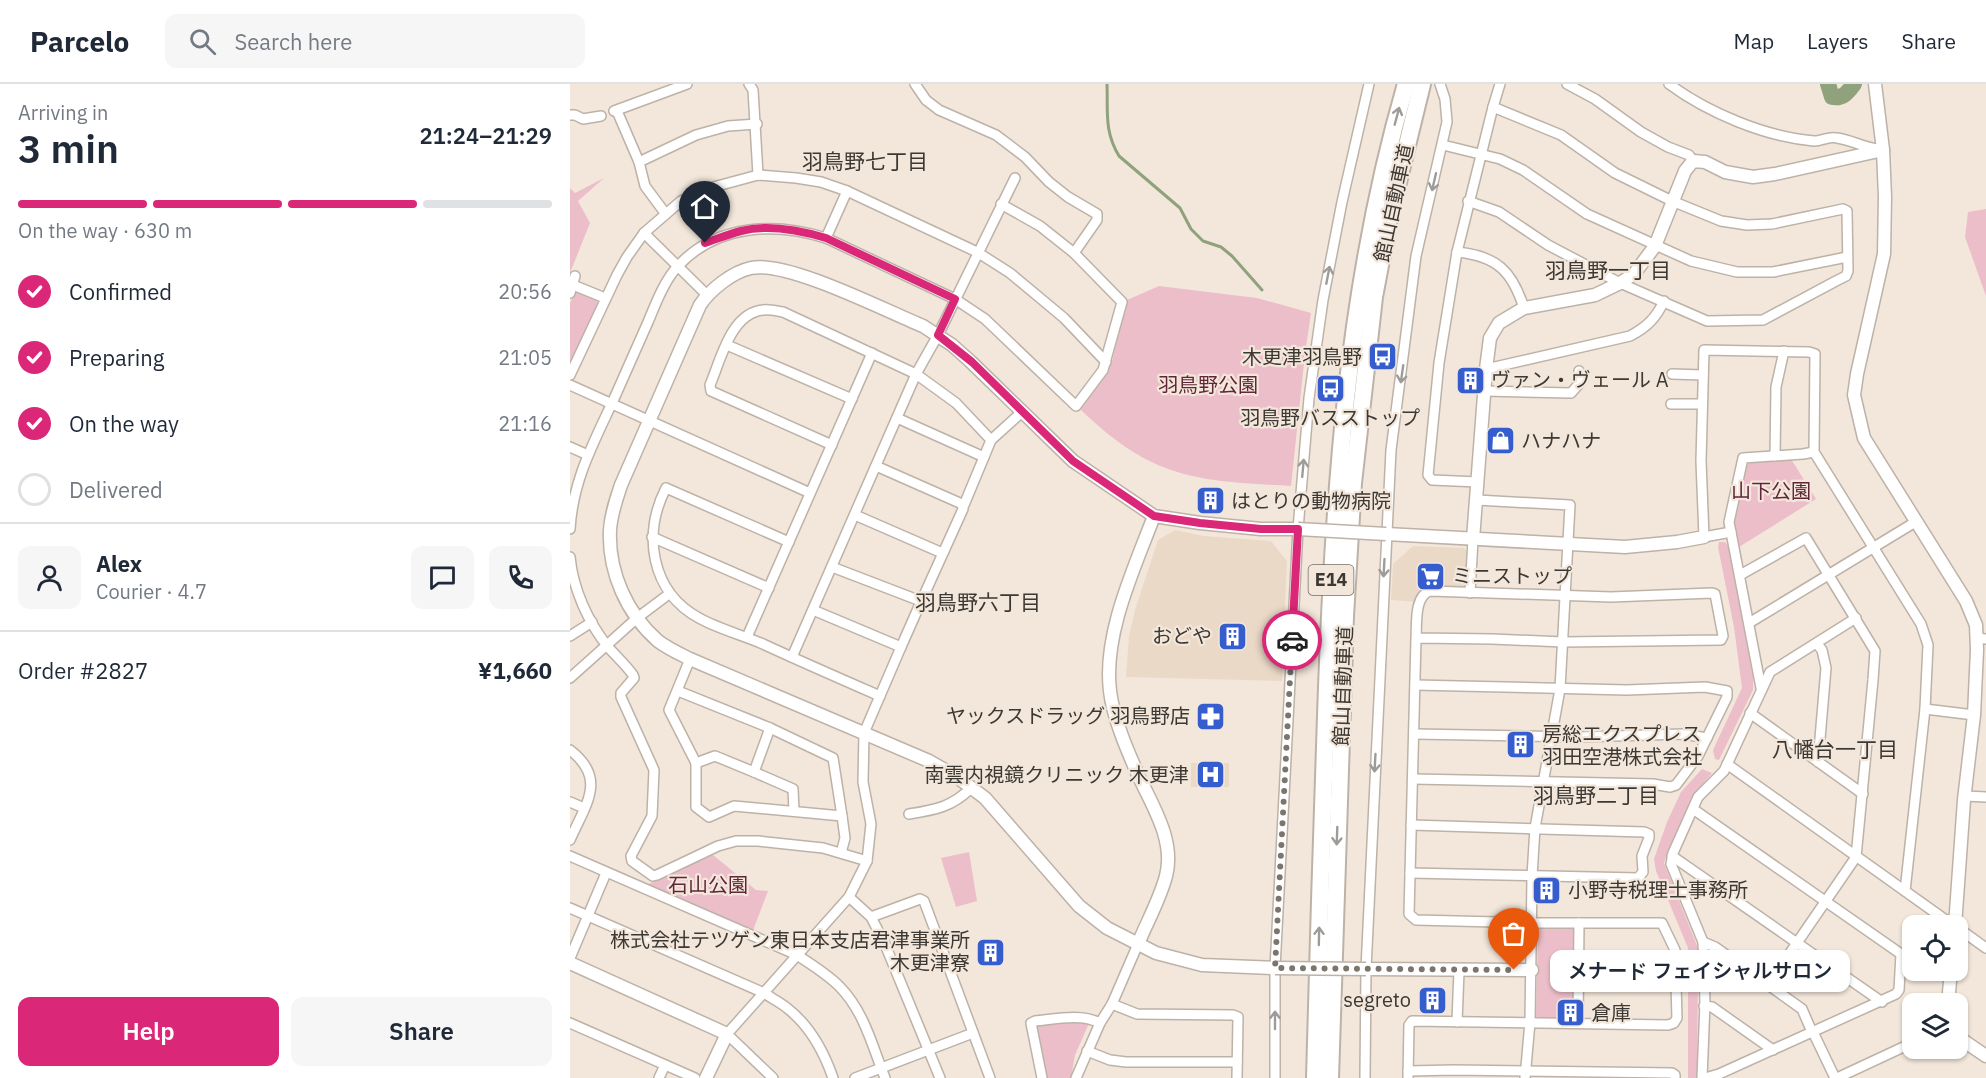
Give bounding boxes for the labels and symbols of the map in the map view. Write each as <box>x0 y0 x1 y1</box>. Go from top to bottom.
one-way arrow <box>1392 107 1404 126</box>
street label: 館山自動車道 <box>1368 141 1419 264</box>
district label: 羽鳥野七丁目 <box>802 147 928 175</box>
one-way arrow <box>1427 172 1439 191</box>
pin <box>679 181 730 243</box>
district label: 羽鳥野一丁目 <box>1545 256 1671 284</box>
one-way arrow <box>1323 266 1334 285</box>
bus stop icon: 木更津羽鳥野 <box>1367 341 1399 373</box>
place label: 木更津羽鳥野 <box>1242 343 1362 370</box>
one-way arrow <box>1396 364 1407 384</box>
building icon: ヴァン・ヴェール A <box>1454 364 1486 396</box>
place label: ヴァン・ヴェール A <box>1491 366 1669 393</box>
park label: 羽鳥野公園 <box>1158 371 1258 398</box>
bus stop icon: 羽鳥野バスストップ <box>1314 372 1346 404</box>
place label: 羽鳥野バスストップ <box>1240 404 1420 431</box>
shop icon: ハナハナ <box>1484 425 1516 457</box>
place label: ハナハナ <box>1521 427 1601 454</box>
one-way arrow <box>1298 459 1309 479</box>
park label: 山下公園 <box>1731 477 1811 504</box>
building icon: はとりの動物病院 <box>1194 485 1226 517</box>
place label: はとりの動物病院 <box>1231 487 1391 514</box>
one-way arrow <box>1379 558 1390 578</box>
supermarket icon: ミニストップ <box>1415 560 1447 592</box>
place label: ミニストップ <box>1452 562 1572 589</box>
road number: E14 <box>1308 565 1353 595</box>
district label: 羽鳥野六丁目 <box>915 588 1041 616</box>
courier <box>1262 610 1322 670</box>
building icon: おどや <box>1217 620 1249 652</box>
place label: おどや <box>1152 622 1212 649</box>
street label: 館山自動車道 <box>1327 626 1358 746</box>
pharmacy icon: ヤックスドラッグ 羽鳥野店 <box>1195 700 1227 732</box>
place label: ヤックスドラッグ 羽鳥野店 <box>946 702 1190 729</box>
place label: 房総エクスプレス 羽田空港株式会社 <box>1542 720 1702 770</box>
building icon: 房総エクスプレス 羽田空港株式会社 <box>1505 729 1537 761</box>
district label: 八幡台一丁目 <box>1772 735 1898 763</box>
one-way arrow <box>1370 753 1381 773</box>
hospital icon: 南雲内視鏡クリニック 木更津 <box>1194 759 1226 791</box>
place label: 南雲内視鏡クリニック 木更津 <box>924 761 1189 788</box>
district label: 羽鳥野二丁目 <box>1533 781 1659 809</box>
one-way arrow <box>1332 825 1343 845</box>
park label: 石山公園 <box>668 871 748 898</box>
building icon: 小野寺税理士事務所 <box>1531 874 1563 906</box>
place label: 小野寺税理士事務所 <box>1568 876 1748 903</box>
pin <box>1488 908 1539 970</box>
place label: 株式会社テツゲン東日本支店君津事業所 木更津寮 <box>610 926 970 976</box>
one-way arrow <box>1313 926 1324 946</box>
building icon: 株式会社テツゲン東日本支店君津事業所 木更津寮 <box>975 936 1007 968</box>
callout: メナード フェイシャルサロン <box>1550 949 1850 991</box>
building icon: segreto <box>1416 984 1448 1016</box>
place label: segreto <box>1343 986 1411 1013</box>
building icon: 倉庫 <box>1554 997 1586 1029</box>
place label: 倉庫 <box>1591 999 1631 1026</box>
one-way arrow <box>1269 1010 1281 1030</box>

